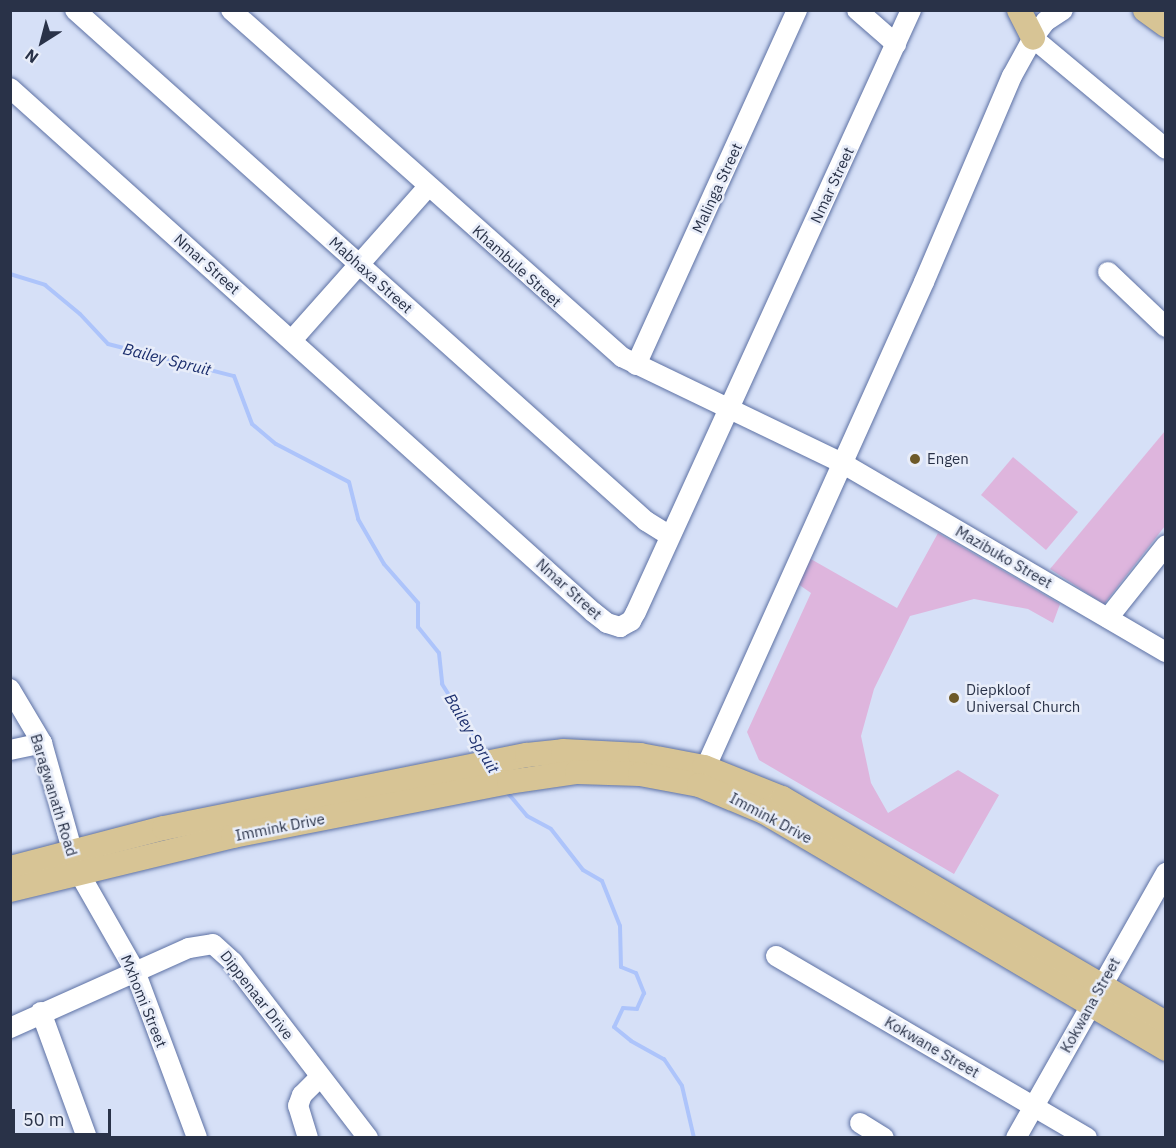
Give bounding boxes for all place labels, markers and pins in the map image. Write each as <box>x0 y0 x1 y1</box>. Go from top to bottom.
place label: Engen <box>927 450 969 468</box>
marker: Engen <box>908 452 922 466</box>
place label: Diepkloof Universal Church <box>966 680 1080 715</box>
marker: Diepkloof Universal Church <box>947 691 961 705</box>

